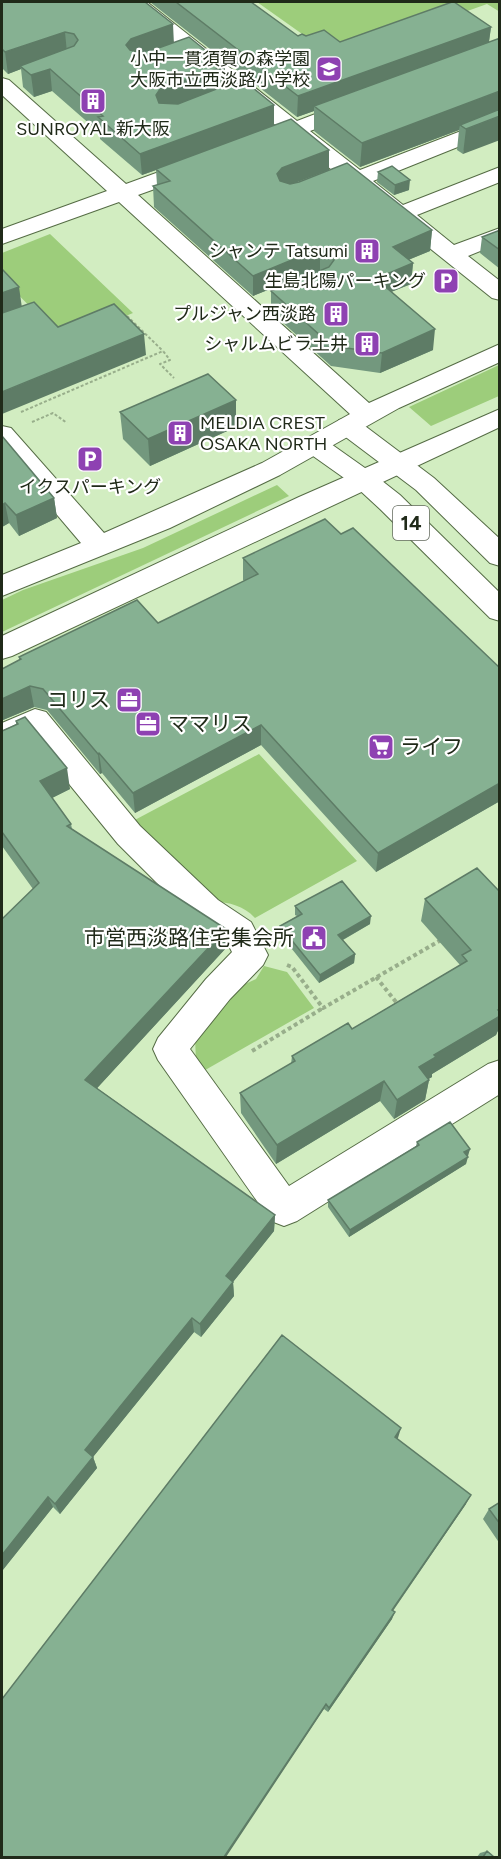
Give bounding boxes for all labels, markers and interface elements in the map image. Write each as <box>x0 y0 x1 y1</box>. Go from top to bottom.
place label: 小中一貫須賀の森学園 大阪市立西淡路小学校 <box>130 48 310 91</box>
school or university icon: 小中一貫須賀の森学園 大阪市立西淡路小学校 <box>314 54 344 84</box>
building icon: SUNROYAL 新大阪 <box>78 86 108 116</box>
place label: SUNROYAL 新大阪 <box>16 118 170 140</box>
building icon: シャンテ Tatsumi <box>352 236 382 266</box>
place label: シャンテ Tatsumi <box>209 240 348 262</box>
parking icon: 生島北陽パーキング <box>431 266 461 296</box>
place label: 生島北陽パーキング <box>265 270 426 292</box>
building icon: プルジャン西淡路 <box>321 299 351 329</box>
place label: プルジャン西淡路 <box>173 303 316 325</box>
building icon: シャルムビラ土井 <box>352 329 382 359</box>
place label: シャルムビラ土井 <box>204 333 348 355</box>
place label: MELDIA CREST OSAKA NORTH <box>200 412 327 455</box>
building icon: MELDIA CREST OSAKA NORTH <box>165 418 195 448</box>
parking icon: イクスパーキング <box>75 444 105 474</box>
place label: イクスパーキング <box>19 476 161 498</box>
road number: 14 <box>393 506 429 540</box>
office icon: コリス <box>114 685 144 715</box>
place label: コリス <box>47 687 110 712</box>
office icon: ママリス <box>133 709 163 739</box>
place label: ママリス <box>168 711 252 736</box>
supermarket icon: ライフ <box>366 732 396 762</box>
place label: ライフ <box>400 734 463 759</box>
public building icon: 市営西淡路住宅集会所 <box>299 923 329 953</box>
place label: 市営西淡路住宅集会所 <box>84 925 294 950</box>

